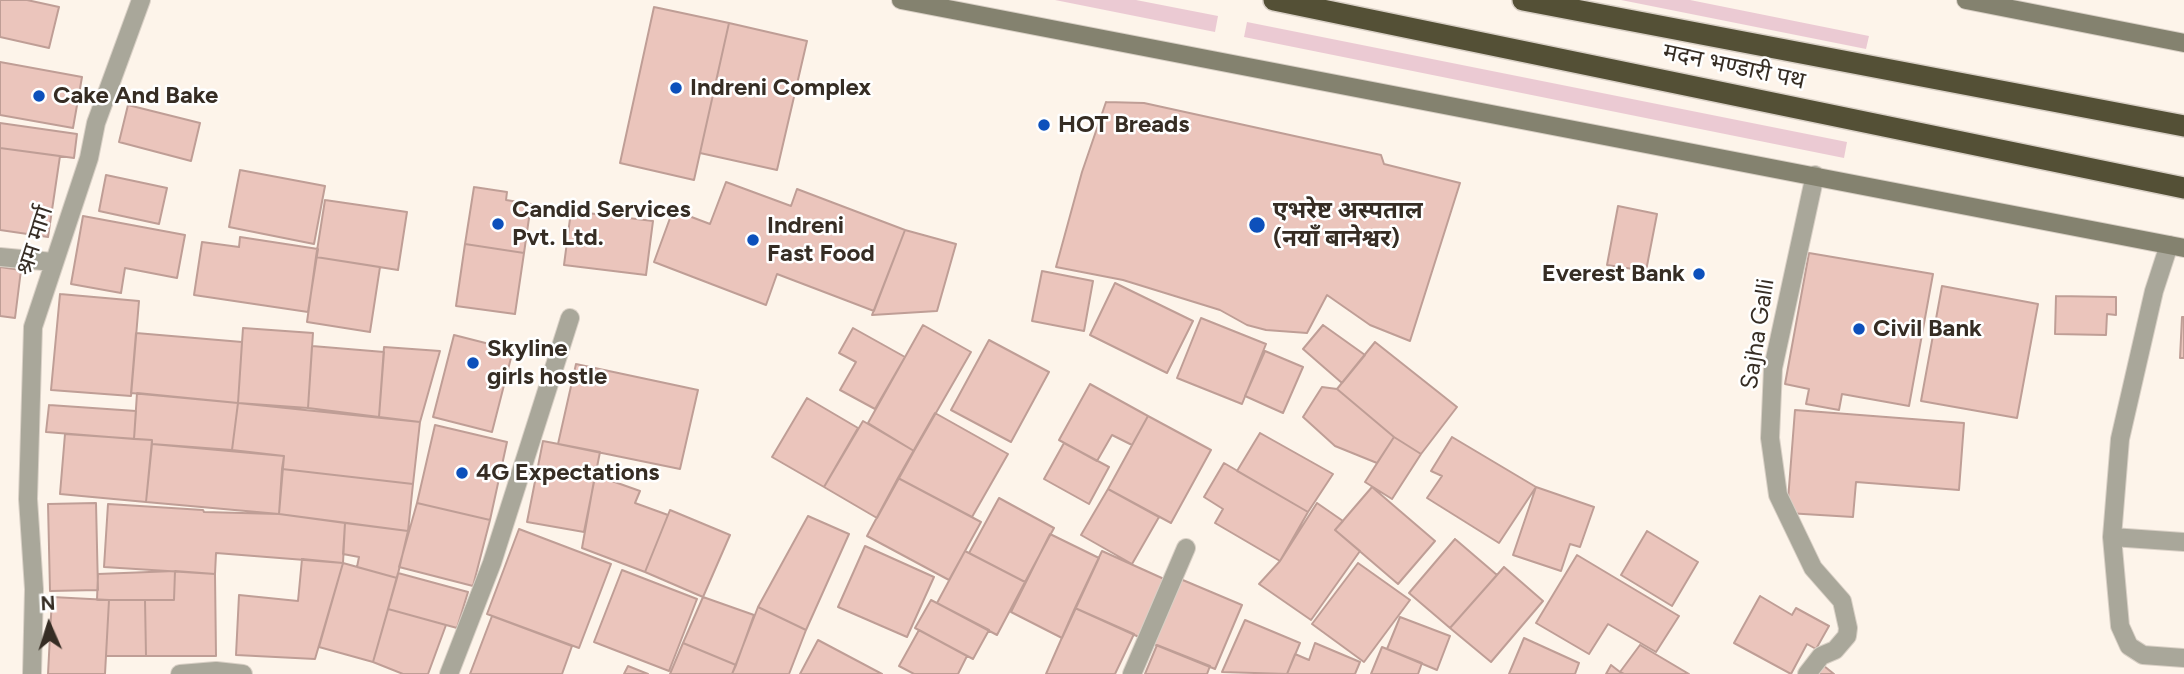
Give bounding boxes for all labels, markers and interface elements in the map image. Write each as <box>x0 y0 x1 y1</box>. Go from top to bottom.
street label: मदन भण्डारी पथ <box>1660 38 1808 96</box>
place label: Indreni Complex <box>690 74 871 102</box>
marker: Indreni Complex <box>668 80 684 96</box>
place label: Cake And Bake <box>53 82 218 110</box>
marker: Cake And Bake <box>31 88 47 104</box>
place label: HOT Breads <box>1058 111 1189 139</box>
marker: HOT Breads <box>1036 117 1052 133</box>
place label: Candid Services Pvt. Ltd. <box>512 196 691 252</box>
place label: एभरेष्ट अस्पताल (नयाँ बानेश्वर) <box>1273 197 1423 253</box>
street label: श्रम मार्ग <box>10 203 60 279</box>
place label: Indreni Fast Food <box>767 212 875 268</box>
marker: एभरेष्ट अस्पताल (नयाँ बानेश्वर) <box>1247 215 1267 235</box>
marker: Candid Services Pvt. Ltd. <box>490 216 506 232</box>
marker: Indreni Fast Food <box>745 232 761 248</box>
place label: Everest Bank <box>1542 260 1685 288</box>
marker: Everest Bank <box>1691 266 1707 282</box>
street label: Sajha Galli <box>1735 277 1781 391</box>
place label: Civil Bank <box>1873 315 1982 343</box>
marker: Civil Bank <box>1851 321 1867 337</box>
place label: Skyline girls hostle <box>487 335 607 391</box>
marker: Skyline girls hostle <box>465 355 481 371</box>
place label: 4G Expectations <box>476 459 659 487</box>
marker: 4G Expectations <box>454 465 470 481</box>
north arrow <box>14 590 84 660</box>
text: N <box>40 592 56 615</box>

